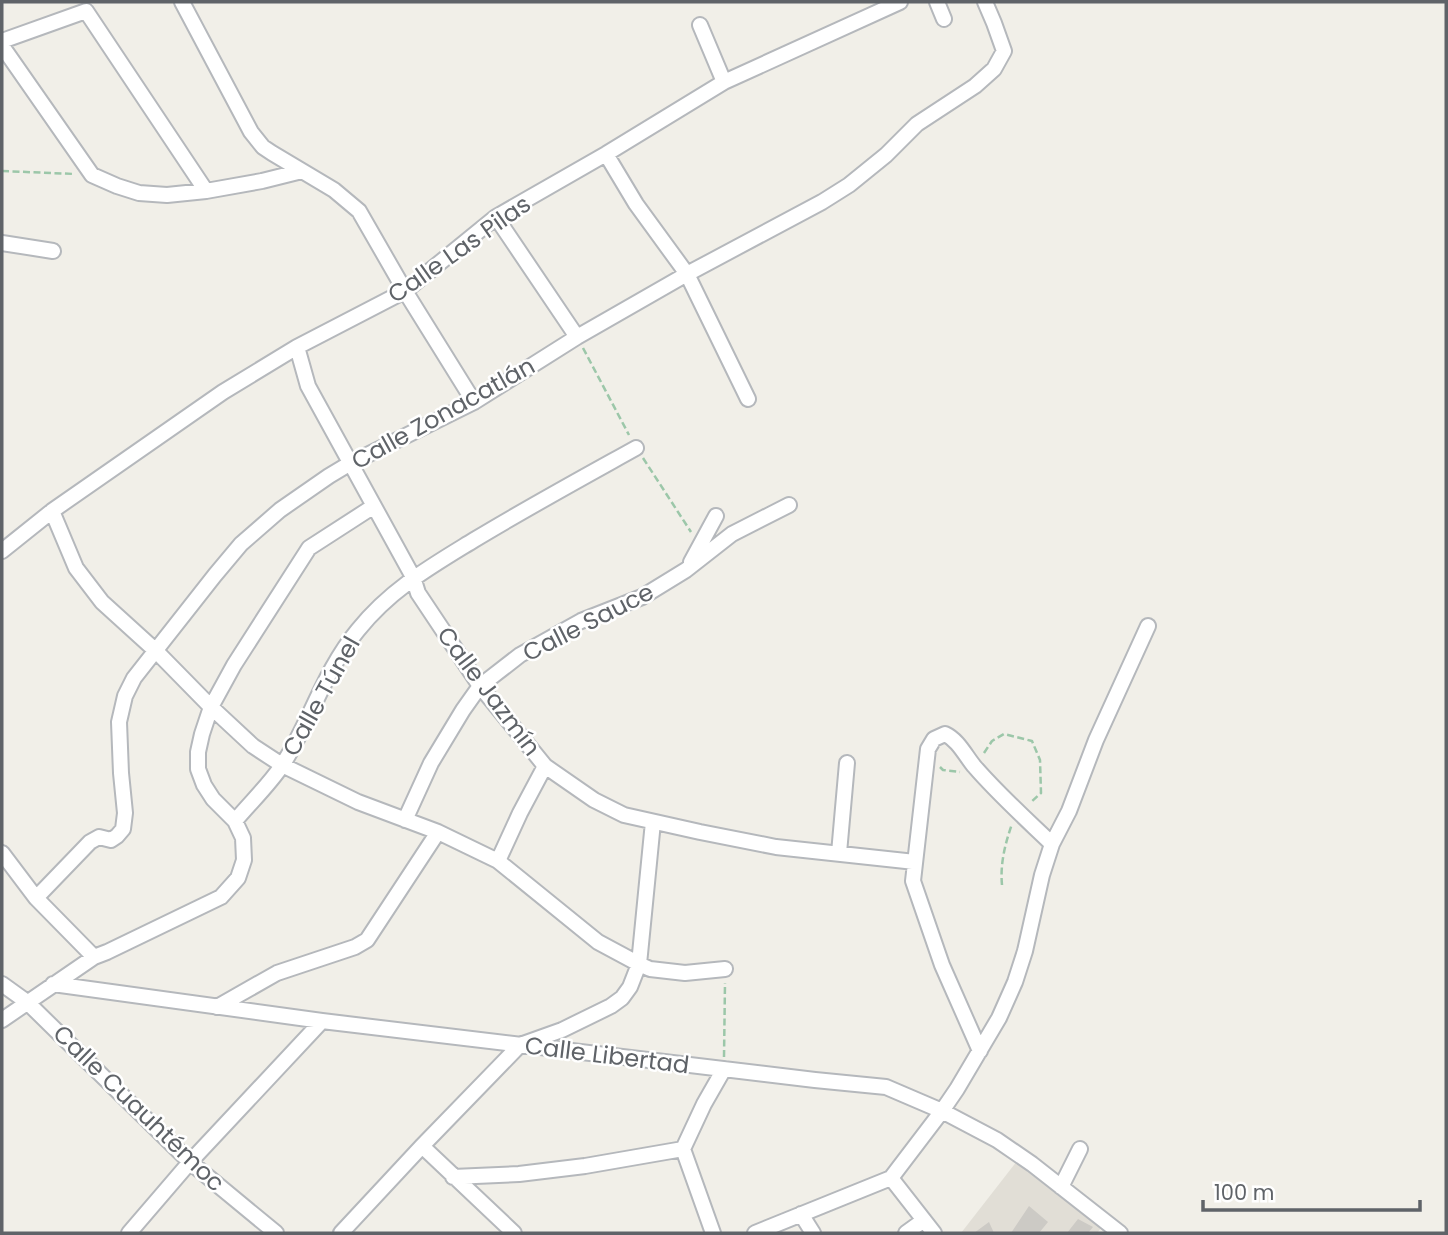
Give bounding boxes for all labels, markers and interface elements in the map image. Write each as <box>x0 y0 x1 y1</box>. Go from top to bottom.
street label: Calle Las Pilas <box>381 187 537 311</box>
street label: Calle Zonacatlán <box>345 349 541 477</box>
street label: Calle Sauce <box>517 575 659 669</box>
street label: Calle Jazmín <box>430 620 548 762</box>
street label: Calle Túnel <box>274 630 368 762</box>
street label: Calle Cuauhtémoc <box>46 1017 232 1199</box>
street label: Calle Libertad <box>523 1029 691 1081</box>
scale bar <box>1203 1168 1420 1212</box>
text: 100 m <box>1214 1178 1274 1207</box>

